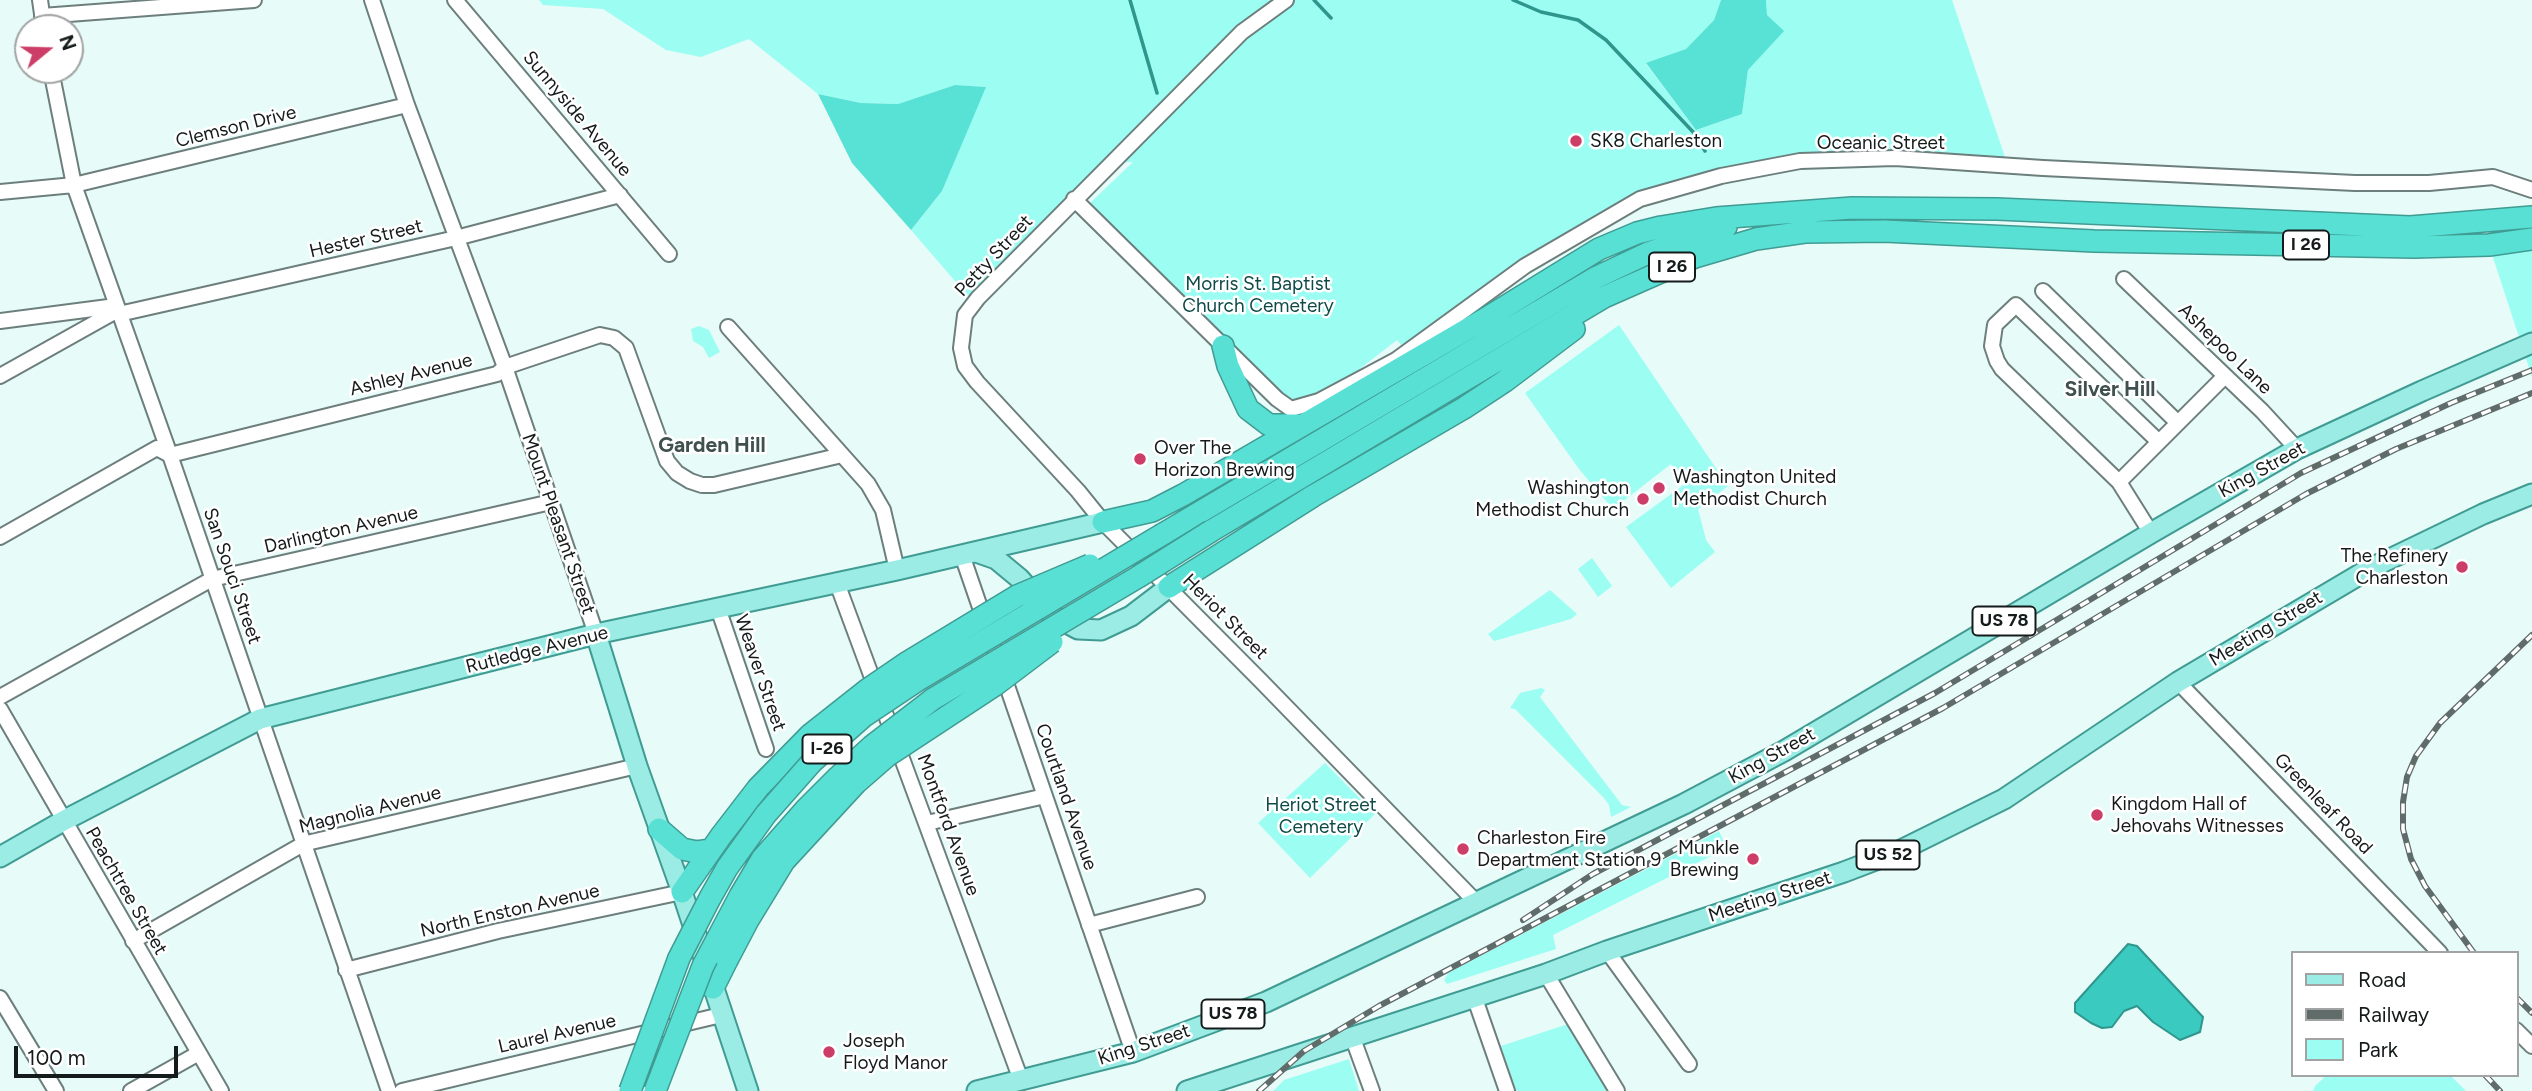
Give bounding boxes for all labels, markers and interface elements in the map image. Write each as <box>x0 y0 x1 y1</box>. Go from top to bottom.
north arrow <box>14 14 84 84</box>
text: N <box>54 32 81 53</box>
street label: Sunnyside Avenue <box>518 47 636 181</box>
street label: Clemson Drive <box>173 101 299 153</box>
place label: SK8 Charleston <box>1590 130 1722 152</box>
street label: Oceanic Street <box>1817 132 1945 154</box>
marker: SK8 Charleston <box>1568 133 1584 149</box>
street label: Petty Street <box>950 210 1038 302</box>
street label: Hester Street <box>307 215 425 263</box>
road number: I 26 <box>2283 230 2329 260</box>
road number: I 26 <box>1649 253 1695 282</box>
park label: Morris St. Baptist Church Cemetery <box>1182 273 1334 317</box>
street label: Ashepoo Lane <box>2173 299 2277 399</box>
street label: Ashley Avenue <box>347 349 475 401</box>
district label: Silver Hill <box>2065 377 2155 403</box>
street label: Mount Pleasant Street <box>516 431 600 617</box>
district label: Garden Hill <box>658 433 766 459</box>
place label: Over The Horizon Brewing <box>1154 437 1295 481</box>
street label: King Street <box>2215 437 2309 503</box>
marker: Over The Horizon Brewing <box>1132 451 1148 467</box>
place label: Washington United Methodist Church <box>1673 466 1836 510</box>
place label: Washington Methodist Church <box>1475 477 1629 521</box>
marker: Washington United Methodist Church <box>1651 480 1667 496</box>
marker: Washington Methodist Church <box>1635 491 1651 507</box>
street label: Darlington Avenue <box>262 501 420 559</box>
street label: San Souci Street <box>198 505 266 647</box>
place label: The Refinery Charleston <box>2341 545 2448 589</box>
marker: The Refinery Charleston <box>2454 559 2470 575</box>
street label: Heriot Street <box>1177 569 1273 665</box>
street label: Meeting Street <box>2205 586 2327 672</box>
road number: US 78 <box>1972 606 2036 636</box>
street label: Weaver Street <box>729 612 791 734</box>
street label: Rutledge Avenue <box>463 621 611 679</box>
street label: Courtland Avenue <box>1030 721 1102 873</box>
street label: King Street <box>1725 723 1819 789</box>
road number: I-26 <box>802 734 852 764</box>
street label: Greenleaf Road <box>2269 749 2377 859</box>
street label: Montford Avenue <box>912 751 984 899</box>
street label: Magnolia Avenue <box>297 781 443 839</box>
place label: Kingdom Hall of Jehovahs Witnesses <box>2111 793 2284 837</box>
park label: Heriot Street Cemetery <box>1265 794 1377 838</box>
marker: Kingdom Hall of Jehovahs Witnesses <box>2089 807 2105 823</box>
street label: Peachtree Street <box>80 823 172 959</box>
place label: Charleston Fire Department Station 9 <box>1477 827 1661 871</box>
place label: Munkle Brewing <box>1670 837 1739 881</box>
road number: US 52 <box>1856 840 1920 870</box>
marker: Charleston Fire Department Station 9 <box>1455 841 1471 857</box>
marker: Munkle Brewing <box>1745 851 1761 867</box>
street label: Meeting Street <box>1706 866 1834 928</box>
street label: North Enston Avenue <box>418 879 602 943</box>
legend <box>2290 951 2518 1077</box>
text: Road <box>2358 967 2406 992</box>
road number: US 78 <box>1202 1000 1264 1028</box>
text: Railway <box>2358 1002 2429 1027</box>
street label: Laurel Avenue <box>496 1009 618 1059</box>
street label: King Street <box>1095 1019 1193 1071</box>
place label: Joseph Floyd Manor <box>843 1030 948 1074</box>
scale bar <box>18 1032 182 1076</box>
text: Park <box>2358 1037 2398 1062</box>
marker: Joseph Floyd Manor <box>821 1044 837 1060</box>
text: 100 m <box>27 1045 86 1070</box>

